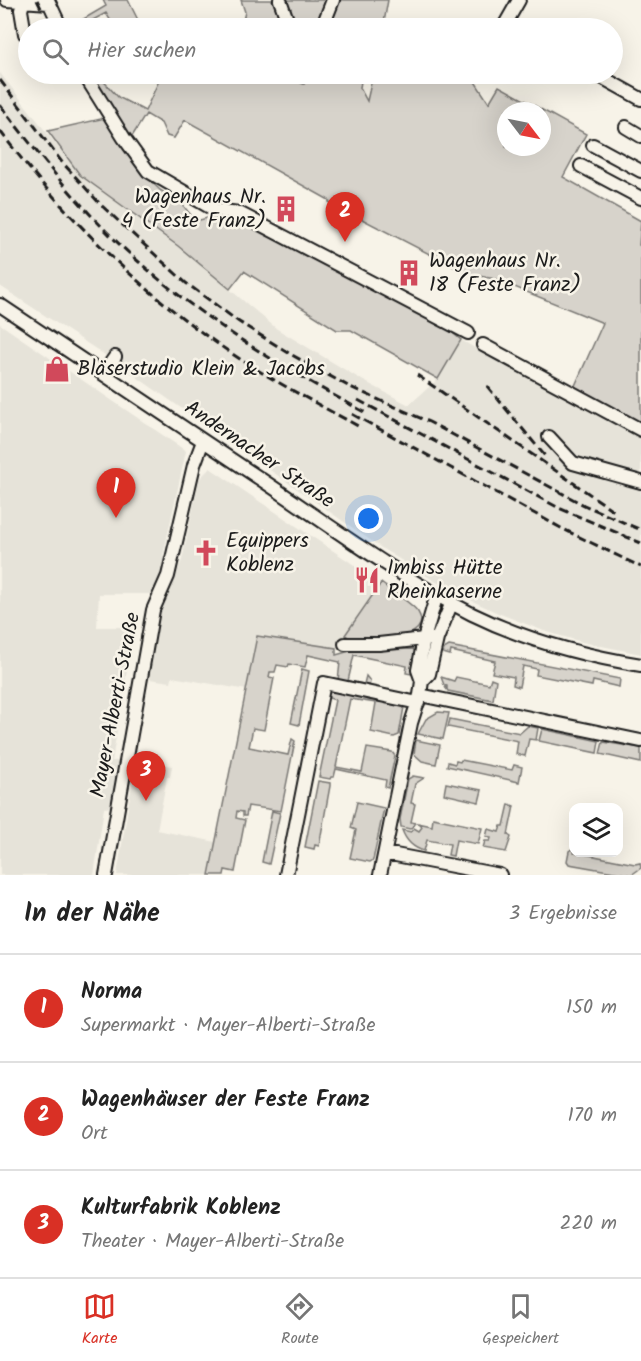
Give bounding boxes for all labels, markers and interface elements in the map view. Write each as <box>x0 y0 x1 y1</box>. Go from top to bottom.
search box <box>18 18 623 84</box>
text: Hier suchen <box>87 34 196 69</box>
icon: search <box>39 35 72 68</box>
north arrow <box>497 102 551 156</box>
place label: Wagenhaus Nr. 4 (Feste Franz) <box>122 181 266 238</box>
pin: 2 <box>326 192 364 242</box>
building icon: Wagenhaus Nr. 4 (Feste Franz) <box>271 194 301 224</box>
place label: Wagenhaus Nr. 18 (Feste Franz) <box>429 245 581 302</box>
building icon: Wagenhaus Nr. 18 (Feste Franz) <box>394 258 424 288</box>
place label: Bläserstudio Klein & Jacobs <box>77 353 325 386</box>
shop icon: Bläserstudio Klein & Jacobs <box>42 354 72 384</box>
street label: Andernacher Straße <box>177 392 341 518</box>
pin: 1 <box>96 468 136 518</box>
your location <box>354 504 383 533</box>
place label: Equippers Koblenz <box>226 525 309 582</box>
church icon: Equippers Koblenz <box>191 538 221 568</box>
place label: Imbiss Hütte Rheinkaserne <box>387 552 503 609</box>
restaurant icon: Imbiss Hütte Rheinkaserne <box>352 565 382 595</box>
street label: Mayer-Alberti-Straße <box>82 609 150 801</box>
pin: 3 <box>126 752 166 801</box>
map controls <box>569 803 623 857</box>
button: layers <box>569 803 623 857</box>
text: In der Nähe <box>24 893 160 935</box>
text: 3 Ergebnisse <box>509 898 617 930</box>
text: Norma <box>81 975 142 1010</box>
text: 1 <box>40 992 47 1024</box>
text: 150 m <box>566 992 617 1024</box>
text: Supermarkt · Mayer-Alberti-Straße <box>81 1010 376 1042</box>
text: Wagenhäuser der Feste Franz <box>81 1083 370 1118</box>
text: 2 <box>38 1100 49 1132</box>
text: 170 m <box>568 1100 617 1132</box>
text: Ort <box>81 1118 108 1150</box>
text: Kulturfabrik Koblenz <box>81 1191 281 1226</box>
text: 3 <box>38 1208 49 1240</box>
text: 220 m <box>560 1208 617 1240</box>
text: Theater · Mayer-Alberti-Straße <box>81 1226 344 1258</box>
tab: Karte <box>82 1290 117 1351</box>
tab: Route <box>281 1290 319 1351</box>
tab: Gespeichert <box>482 1290 559 1351</box>

